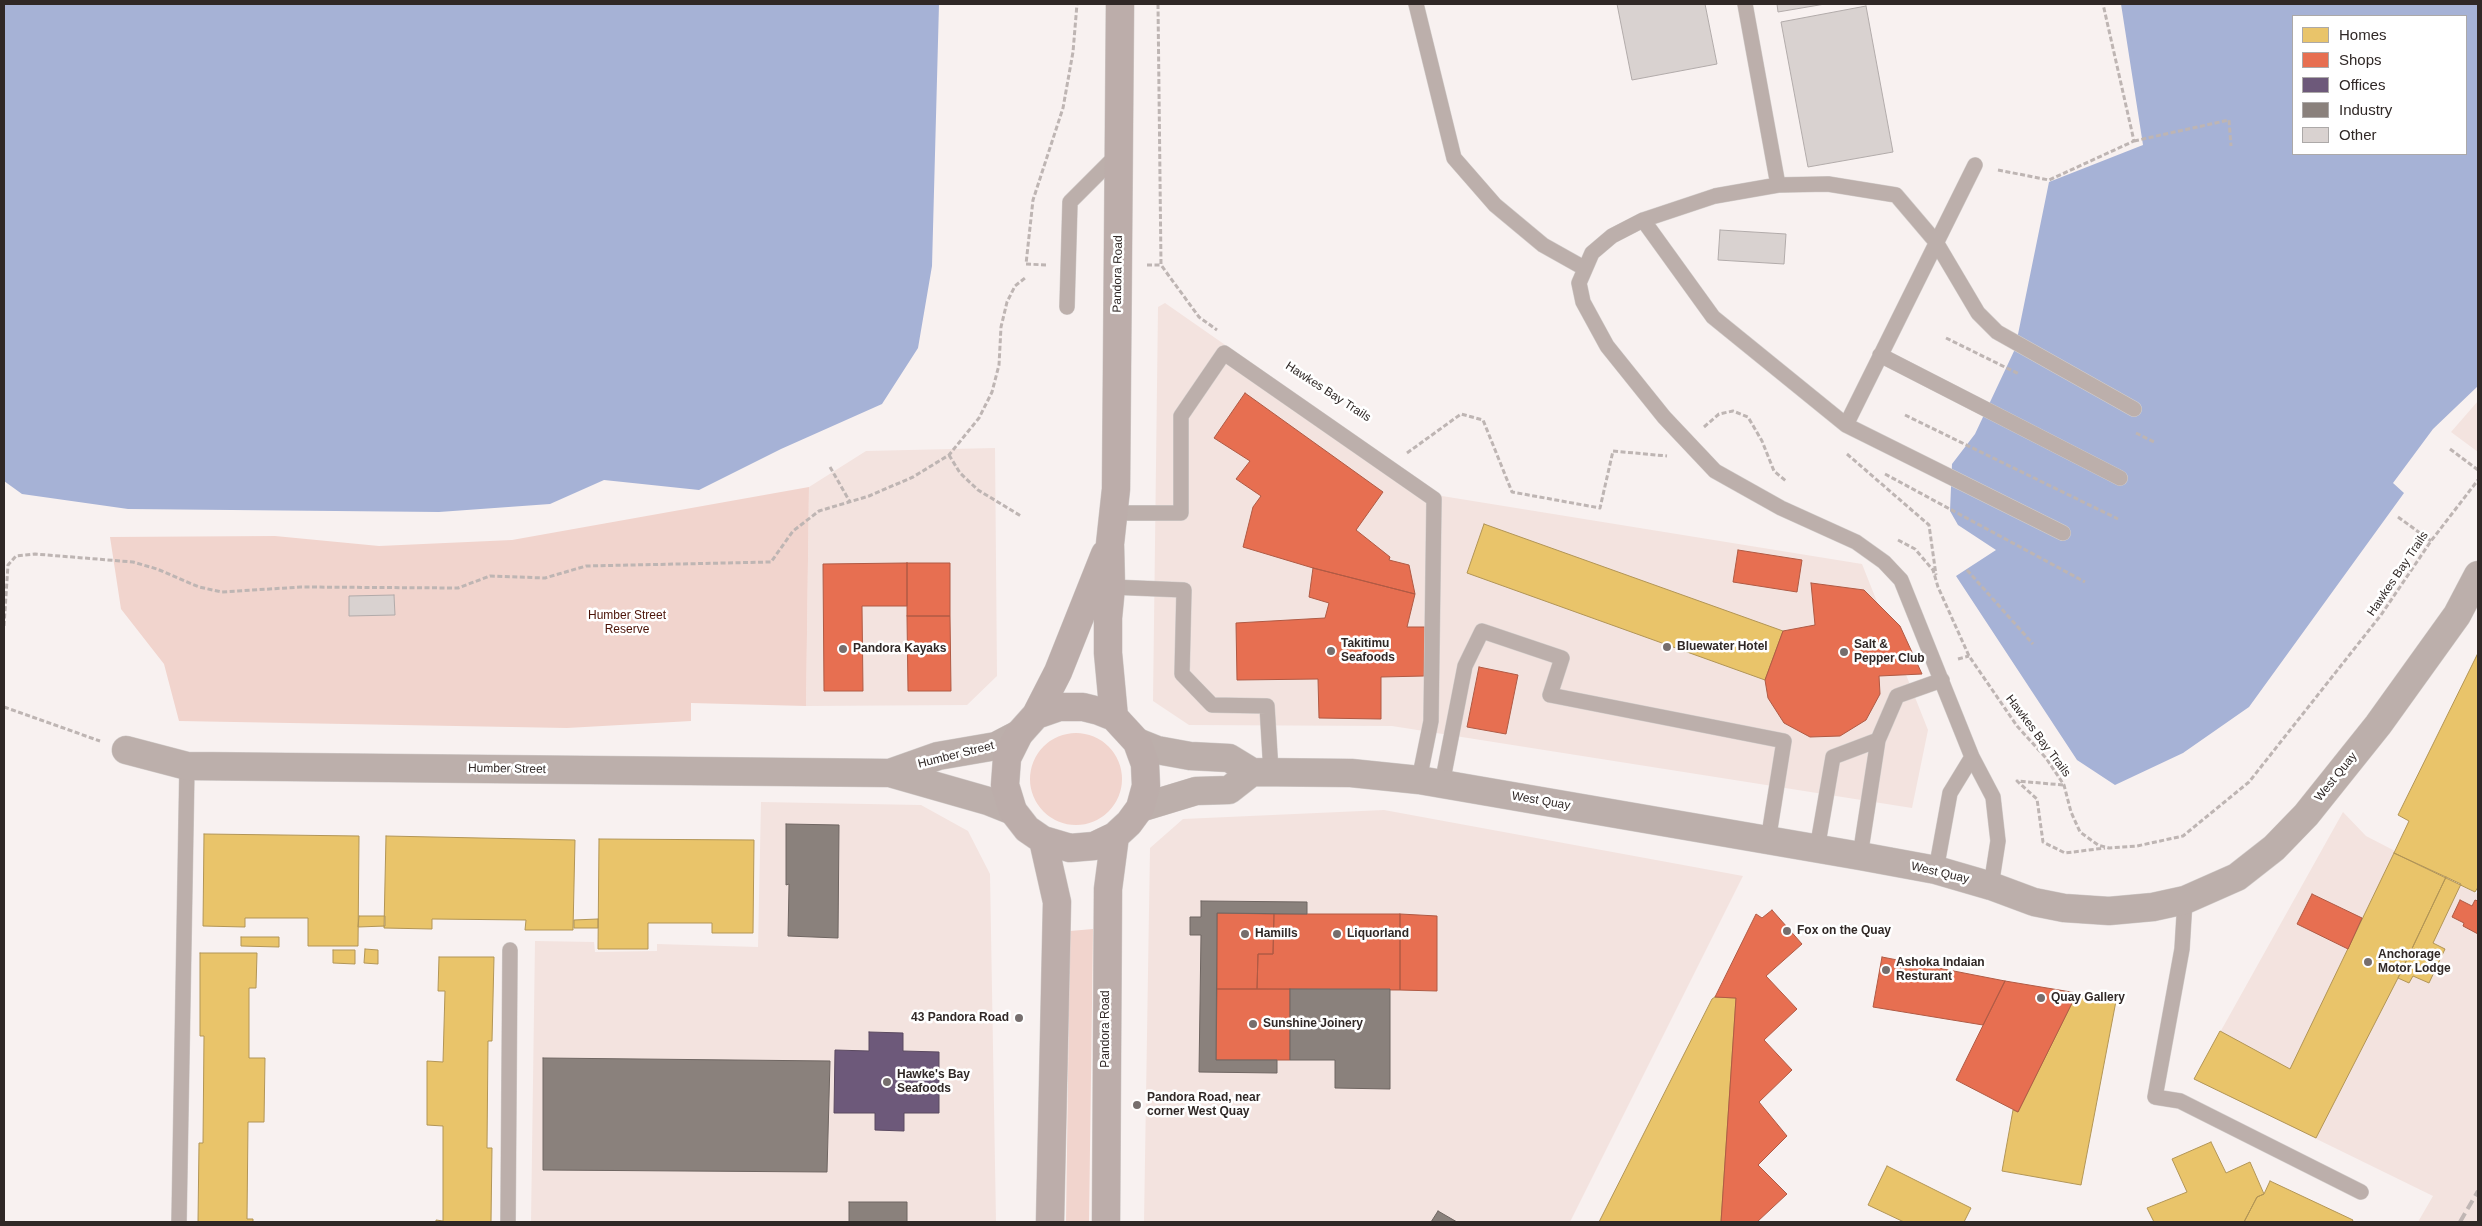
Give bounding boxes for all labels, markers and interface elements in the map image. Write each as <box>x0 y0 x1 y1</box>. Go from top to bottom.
legend <box>2292 15 2467 155</box>
text: Homes <box>2339 26 2387 43</box>
text: Shops <box>2339 51 2382 68</box>
text: Offices <box>2339 76 2385 93</box>
text: Industry <box>2339 101 2392 118</box>
text: Other <box>2339 126 2377 143</box>
street label: Pandora Road <box>1110 235 1126 313</box>
street label: Hawkes Bay Trails <box>1283 359 1373 425</box>
street label: Hawkes Bay Trails <box>2364 529 2432 619</box>
park label: Humber Street Reserve <box>588 609 666 637</box>
place label: Takitimu Seafoods <box>1341 637 1395 665</box>
place label: Salt & Pepper Club <box>1854 638 1925 666</box>
place label: Bluewater Hotel <box>1677 640 1768 654</box>
marker: Bluewater Hotel <box>1661 641 1673 653</box>
place label: Pandora Kayaks <box>853 642 946 656</box>
marker: Pandora Kayaks <box>837 643 849 655</box>
marker: Takitimu Seafoods <box>1325 645 1337 657</box>
marker: Salt & Pepper Club <box>1838 646 1850 658</box>
street label: Hawkes Bay Trails <box>2002 692 2074 780</box>
street label: Humber Street <box>916 739 996 771</box>
street label: West Quay <box>2312 749 2360 805</box>
street label: Humber Street <box>468 761 546 777</box>
street label: West Quay <box>1511 789 1571 813</box>
street label: West Quay <box>1910 859 1970 887</box>
place label: Fox on the Quay <box>1797 924 1891 938</box>
marker: Fox on the Quay <box>1781 925 1793 937</box>
place label: Hamills <box>1255 927 1298 941</box>
place label: Liquorland <box>1347 927 1409 941</box>
marker: Hamills <box>1239 928 1251 940</box>
marker: Liquorland <box>1331 928 1343 940</box>
place label: Anchorage Motor Lodge <box>2378 948 2451 976</box>
place label: Ashoka Indaian Resturant <box>1896 956 1985 984</box>
marker: Anchorage Motor Lodge <box>2362 956 2374 968</box>
marker: Ashoka Indaian Resturant <box>1880 964 1892 976</box>
street label: Pandora Road <box>1099 990 1113 1068</box>
place label: Quay Gallery <box>2051 991 2125 1005</box>
marker: Quay Gallery <box>2035 992 2047 1004</box>
place label: 43 Pandora Road <box>911 1011 1009 1025</box>
marker: 43 Pandora Road <box>1013 1012 1025 1024</box>
place label: Sunshine Joinery <box>1263 1017 1363 1031</box>
marker: Sunshine Joinery <box>1247 1018 1259 1030</box>
place label: Hawke's Bay Seafoods <box>897 1068 970 1096</box>
marker: Hawke's Bay Seafoods <box>881 1076 893 1088</box>
place label: Pandora Road, near corner West Quay <box>1147 1091 1260 1119</box>
marker: Pandora Road, near corner West Quay <box>1131 1099 1143 1111</box>

